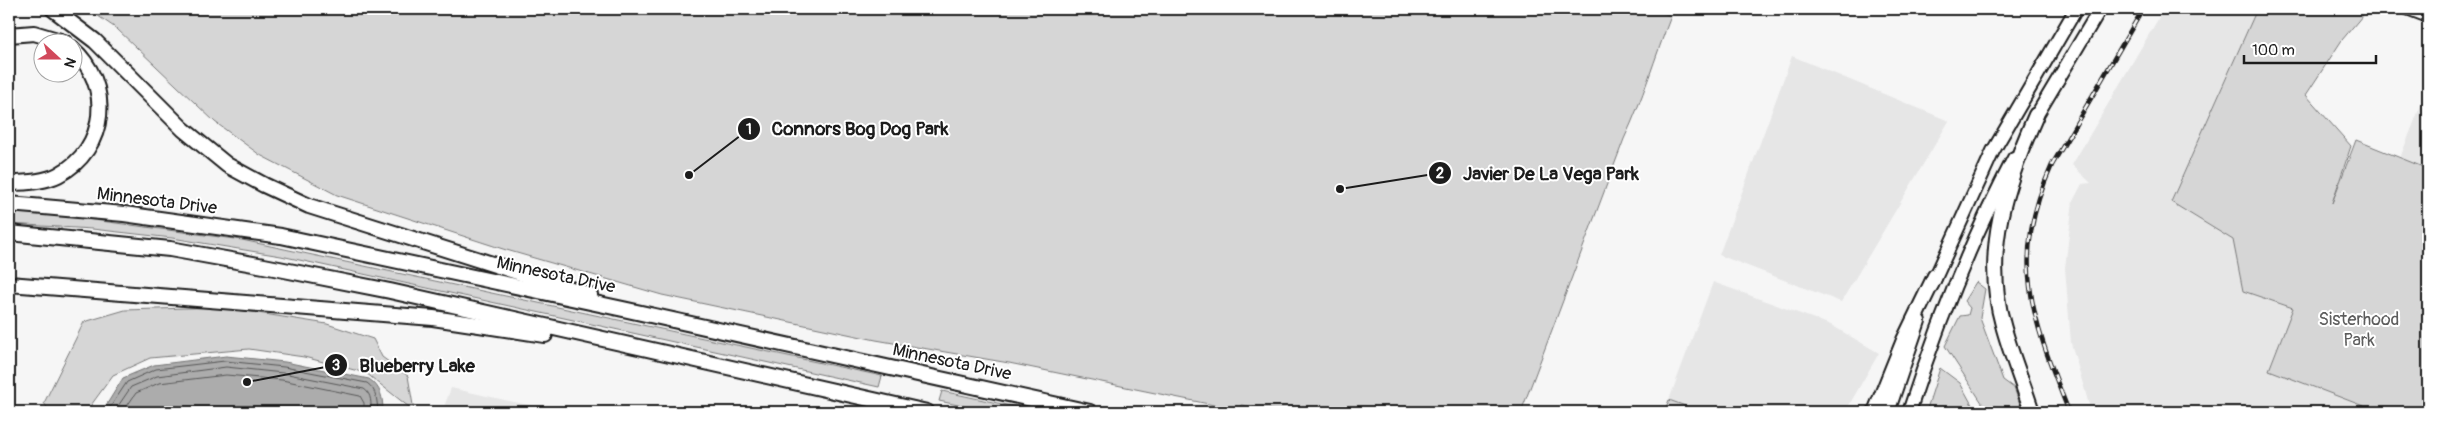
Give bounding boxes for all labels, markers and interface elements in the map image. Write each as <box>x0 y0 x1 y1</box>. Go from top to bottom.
north arrow <box>32 32 82 82</box>
scale bar <box>2244 32 2377 64</box>
text: 100 m <box>2252 41 2295 60</box>
text: N <box>60 55 79 70</box>
callout: Connors Bog Dog Park <box>736 112 958 146</box>
text: Connors Bog Dog Park <box>772 117 950 141</box>
text: 1 <box>746 120 752 139</box>
callout: Javier De La Vega Park <box>1428 156 1649 190</box>
text: Javier De La Vega Park <box>1463 162 1640 186</box>
text: 2 <box>1436 164 1444 183</box>
street label: Minnesota Drive <box>96 182 219 220</box>
street label: Minnesota Drive <box>494 251 618 299</box>
park label: Sisterhood Park <box>2319 308 2399 352</box>
street label: Minnesota Drive <box>890 338 1014 386</box>
callout: Blueberry Lake <box>324 348 484 382</box>
text: Blueberry Lake <box>359 354 475 378</box>
text: 3 <box>332 356 340 375</box>

